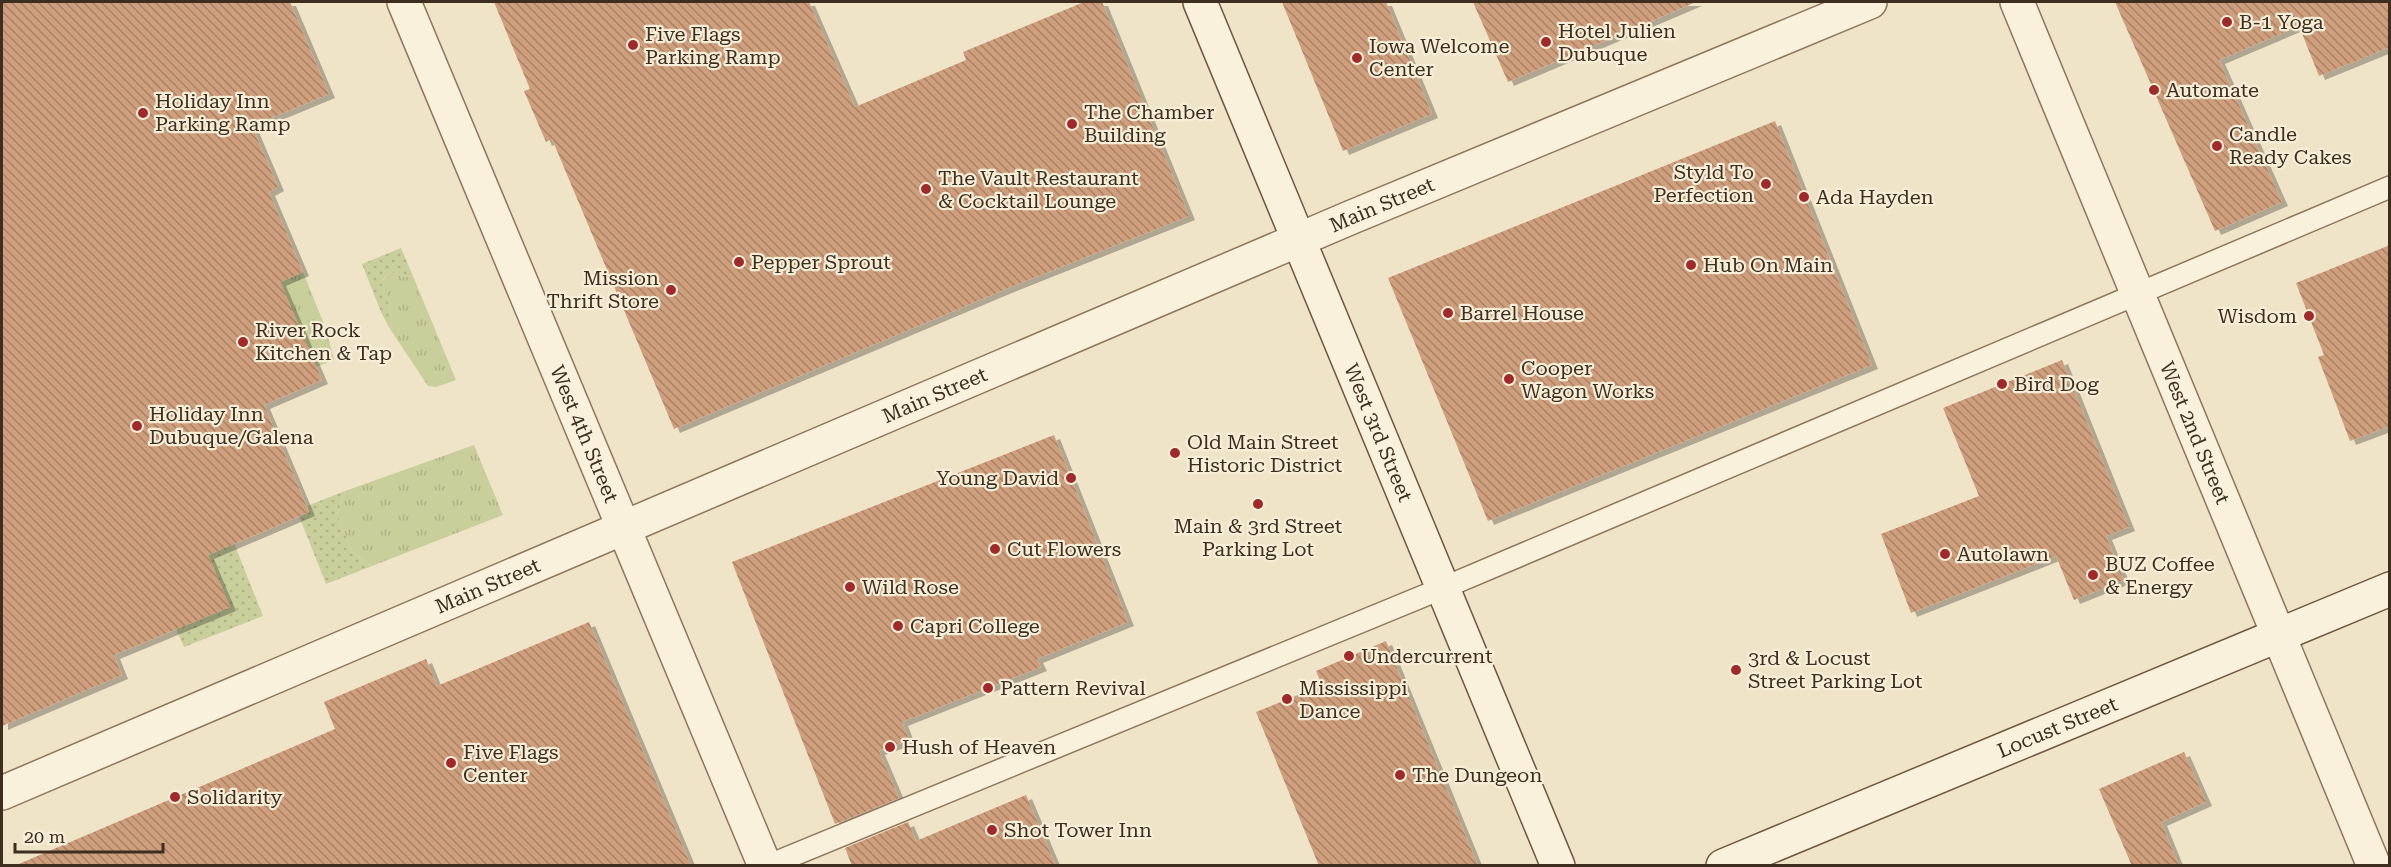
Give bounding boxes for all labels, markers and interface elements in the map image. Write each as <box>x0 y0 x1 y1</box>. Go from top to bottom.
place label: B-1 Yoga <box>2239 10 2324 34</box>
marker: B-1 Yoga <box>2220 15 2234 29</box>
place label: Hotel Julien Dubuque <box>1558 19 1676 66</box>
place label: Five Flags Parking Ramp <box>645 22 781 69</box>
place label: Iowa Welcome Center <box>1369 34 1509 81</box>
marker: Hotel Julien Dubuque <box>1539 35 1553 49</box>
marker: Five Flags Parking Ramp <box>626 38 640 52</box>
marker: Iowa Welcome Center <box>1350 51 1364 65</box>
place label: Automate <box>2166 78 2259 102</box>
marker: Automate <box>2147 83 2161 97</box>
place label: Holiday Inn Parking Ramp <box>155 89 291 136</box>
place label: The Chamber Building <box>1084 100 1214 147</box>
marker: Holiday Inn Parking Ramp <box>136 106 150 120</box>
marker: The Chamber Building <box>1065 117 1079 131</box>
place label: Candle Ready Cakes <box>2229 122 2352 169</box>
marker: Candle Ready Cakes <box>2210 139 2224 153</box>
place label: Styld To Perfection <box>1653 160 1754 207</box>
place label: The Vault Restaurant & Cocktail Lounge <box>938 166 1139 213</box>
street label: Main Street <box>1326 172 1438 237</box>
marker: Styld To Perfection <box>1759 177 1773 191</box>
marker: The Vault Restaurant & Cocktail Lounge <box>919 182 933 196</box>
place label: Ada Hayden <box>1816 185 1934 209</box>
marker: Ada Hayden <box>1797 190 1811 204</box>
place label: Pepper Sprout <box>751 250 891 274</box>
place label: Hub On Main <box>1703 253 1833 277</box>
marker: Pepper Sprout <box>732 255 746 269</box>
marker: Hub On Main <box>1684 258 1698 272</box>
place label: Mission Thrift Store <box>546 266 659 313</box>
marker: Mission Thrift Store <box>664 283 678 297</box>
place label: Barrel House <box>1460 301 1584 325</box>
place label: Wisdom <box>2218 304 2297 328</box>
marker: Barrel House <box>1441 306 1455 320</box>
marker: Wisdom <box>2302 309 2316 323</box>
place label: River Rock Kitchen & Tap <box>255 318 392 365</box>
marker: River Rock Kitchen & Tap <box>236 335 250 349</box>
place label: Cooper Wagon Works <box>1521 356 1654 403</box>
street label: West 2nd Street <box>2155 358 2235 508</box>
street label: West 3rd Street <box>1339 360 1418 506</box>
street label: West 4th Street <box>545 362 624 507</box>
street label: Main Street <box>879 362 991 428</box>
marker: Cooper Wagon Works <box>1502 372 1516 386</box>
place label: Bird Dog <box>2014 372 2099 396</box>
marker: Bird Dog <box>1995 377 2009 391</box>
place label: Holiday Inn Dubuque/Galena <box>149 402 314 449</box>
marker: Holiday Inn Dubuque/Galena <box>130 419 144 433</box>
place label: Old Main Street Historic District <box>1187 430 1343 477</box>
marker: Old Main Street Historic District <box>1168 446 1182 460</box>
place label: Young David <box>936 466 1059 490</box>
marker: Young David <box>1064 471 1078 485</box>
marker: Main & 3rd Street Parking Lot <box>1251 497 1265 511</box>
place label: Main & 3rd Street Parking Lot <box>1174 514 1343 561</box>
place label: Cut Flowers <box>1007 537 1121 561</box>
marker: Cut Flowers <box>988 542 1002 556</box>
place label: Autolawn <box>1957 542 2049 566</box>
marker: Autolawn <box>1938 547 1952 561</box>
place label: BUZ Coffee & Energy <box>2105 552 2215 599</box>
street label: Main Street <box>432 553 544 619</box>
marker: BUZ Coffee & Energy <box>2086 568 2100 582</box>
place label: Wild Rose <box>862 575 959 599</box>
marker: Wild Rose <box>843 580 857 594</box>
place label: Capri College <box>910 614 1040 638</box>
marker: Capri College <box>891 619 905 633</box>
place label: Undercurrent <box>1361 644 1493 668</box>
place label: 3rd & Locust Street Parking Lot <box>1748 646 1923 693</box>
marker: Undercurrent <box>1342 649 1356 663</box>
marker: 3rd & Locust Street Parking Lot <box>1729 663 1743 677</box>
place label: Pattern Revival <box>1000 676 1146 700</box>
place label: Mississippi Dance <box>1299 676 1408 723</box>
marker: Pattern Revival <box>981 681 995 695</box>
street label: Locust Street <box>1994 691 2121 763</box>
marker: Mississippi Dance <box>1280 692 1294 706</box>
place label: Hush of Heaven <box>902 735 1056 759</box>
place label: Five Flags Center <box>463 740 558 787</box>
marker: Hush of Heaven <box>883 740 897 754</box>
marker: Five Flags Center <box>444 756 458 770</box>
place label: The Dungeon <box>1412 763 1542 787</box>
marker: The Dungeon <box>1393 768 1407 782</box>
place label: Solidarity <box>187 785 283 809</box>
marker: Solidarity <box>168 790 182 804</box>
scale bar <box>15 816 164 854</box>
place label: Shot Tower Inn <box>1004 818 1152 842</box>
marker: Shot Tower Inn <box>985 823 999 837</box>
text: 20 m <box>24 826 65 847</box>

